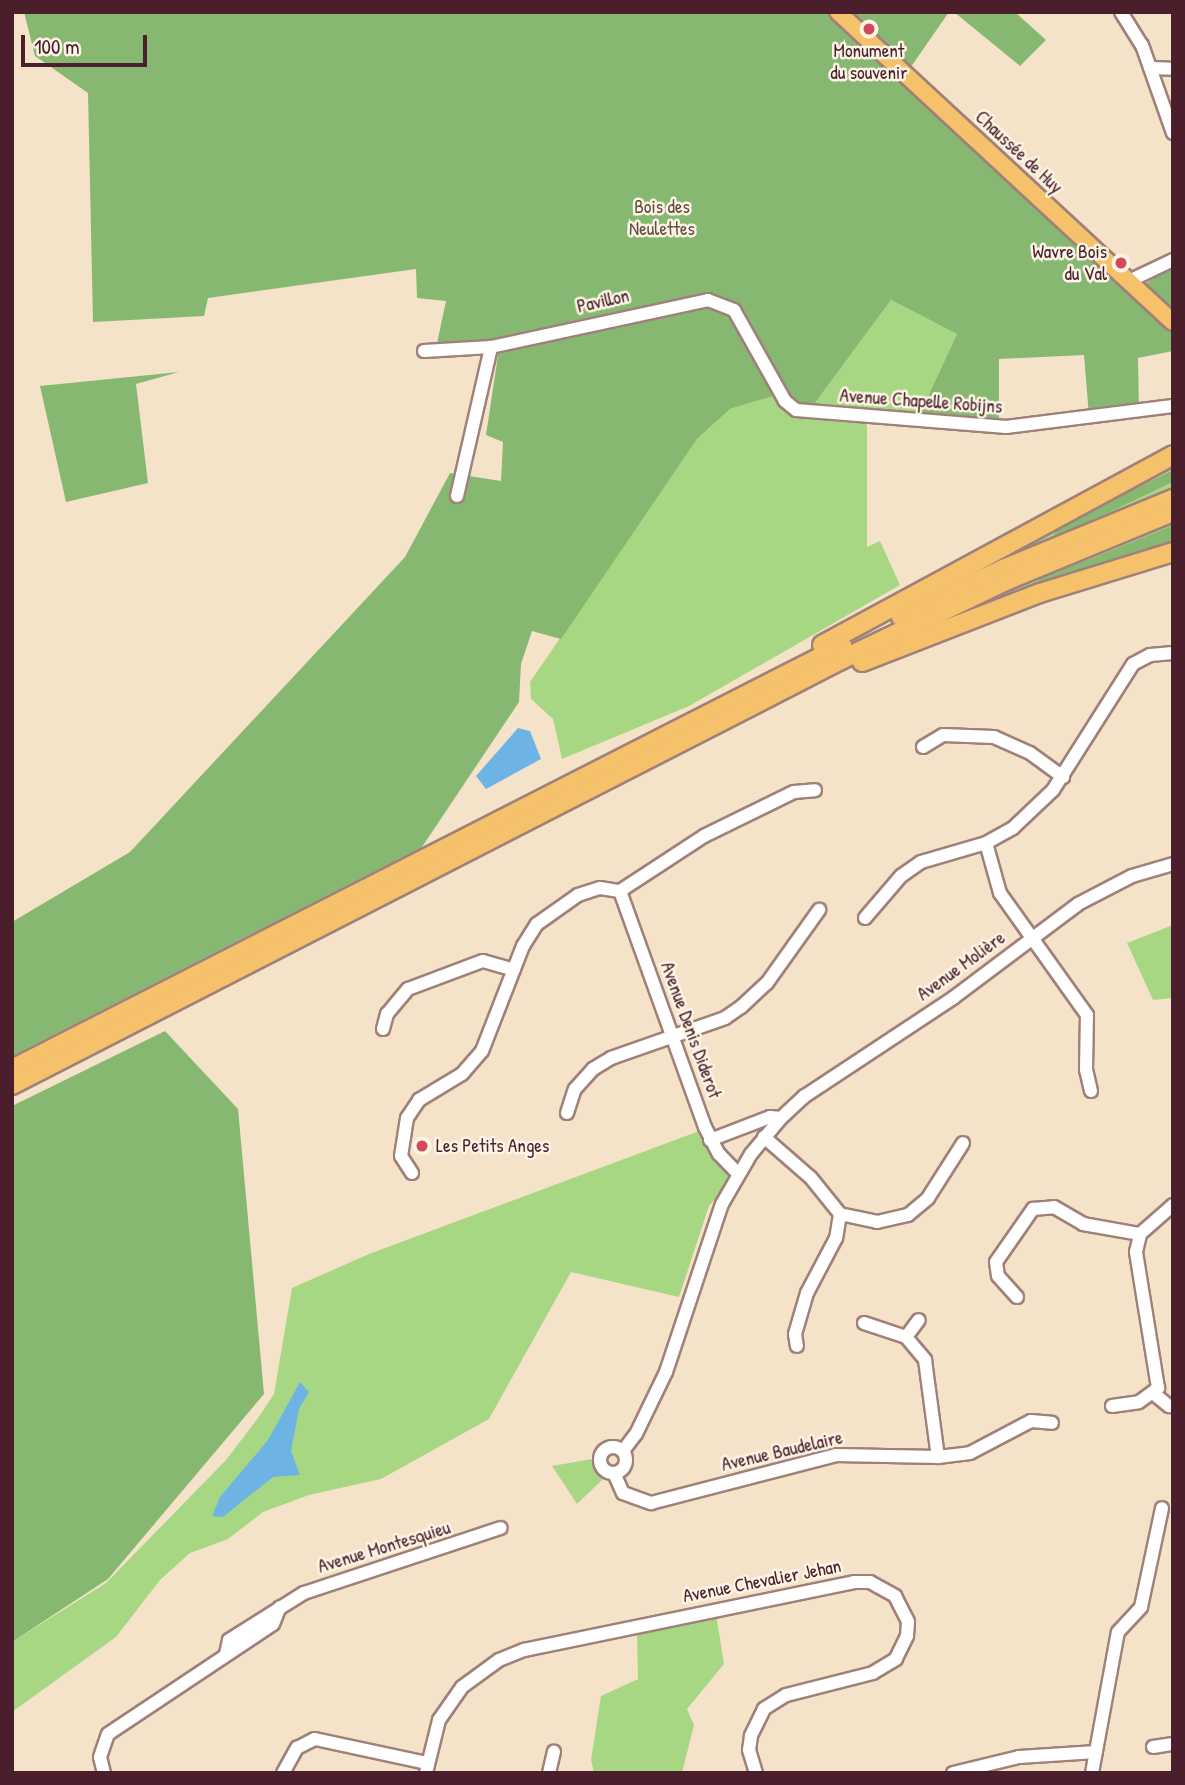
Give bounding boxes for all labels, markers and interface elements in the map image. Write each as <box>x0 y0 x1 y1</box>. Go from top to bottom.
scale bar <box>24 21 150 65</box>
marker: Monument du souvenir <box>861 21 877 37</box>
text: 100 m <box>34 32 80 61</box>
place label: Monument du souvenir <box>830 40 908 84</box>
street label: Chaussée de Huy <box>970 106 1068 198</box>
park label: Bois des Neulettes <box>629 196 695 240</box>
place label: Wavre Bois du Val <box>1032 241 1107 285</box>
marker: Wavre Bois du Val <box>1113 255 1129 271</box>
street label: Pavillon <box>575 284 631 318</box>
street label: Avenue Chapelle Robijns <box>839 384 1003 418</box>
street label: Avenue Molière <box>913 926 1009 1006</box>
street label: Avenue Denis Diderot <box>656 959 726 1101</box>
place label: Les Petits Anges <box>436 1135 549 1157</box>
marker: Les Petits Anges <box>414 1138 430 1154</box>
street label: Avenue Baudelaire <box>719 1426 845 1476</box>
street label: Avenue Montesquieu <box>315 1516 453 1578</box>
street label: Avenue Chevalier Jehan <box>681 1554 843 1608</box>

